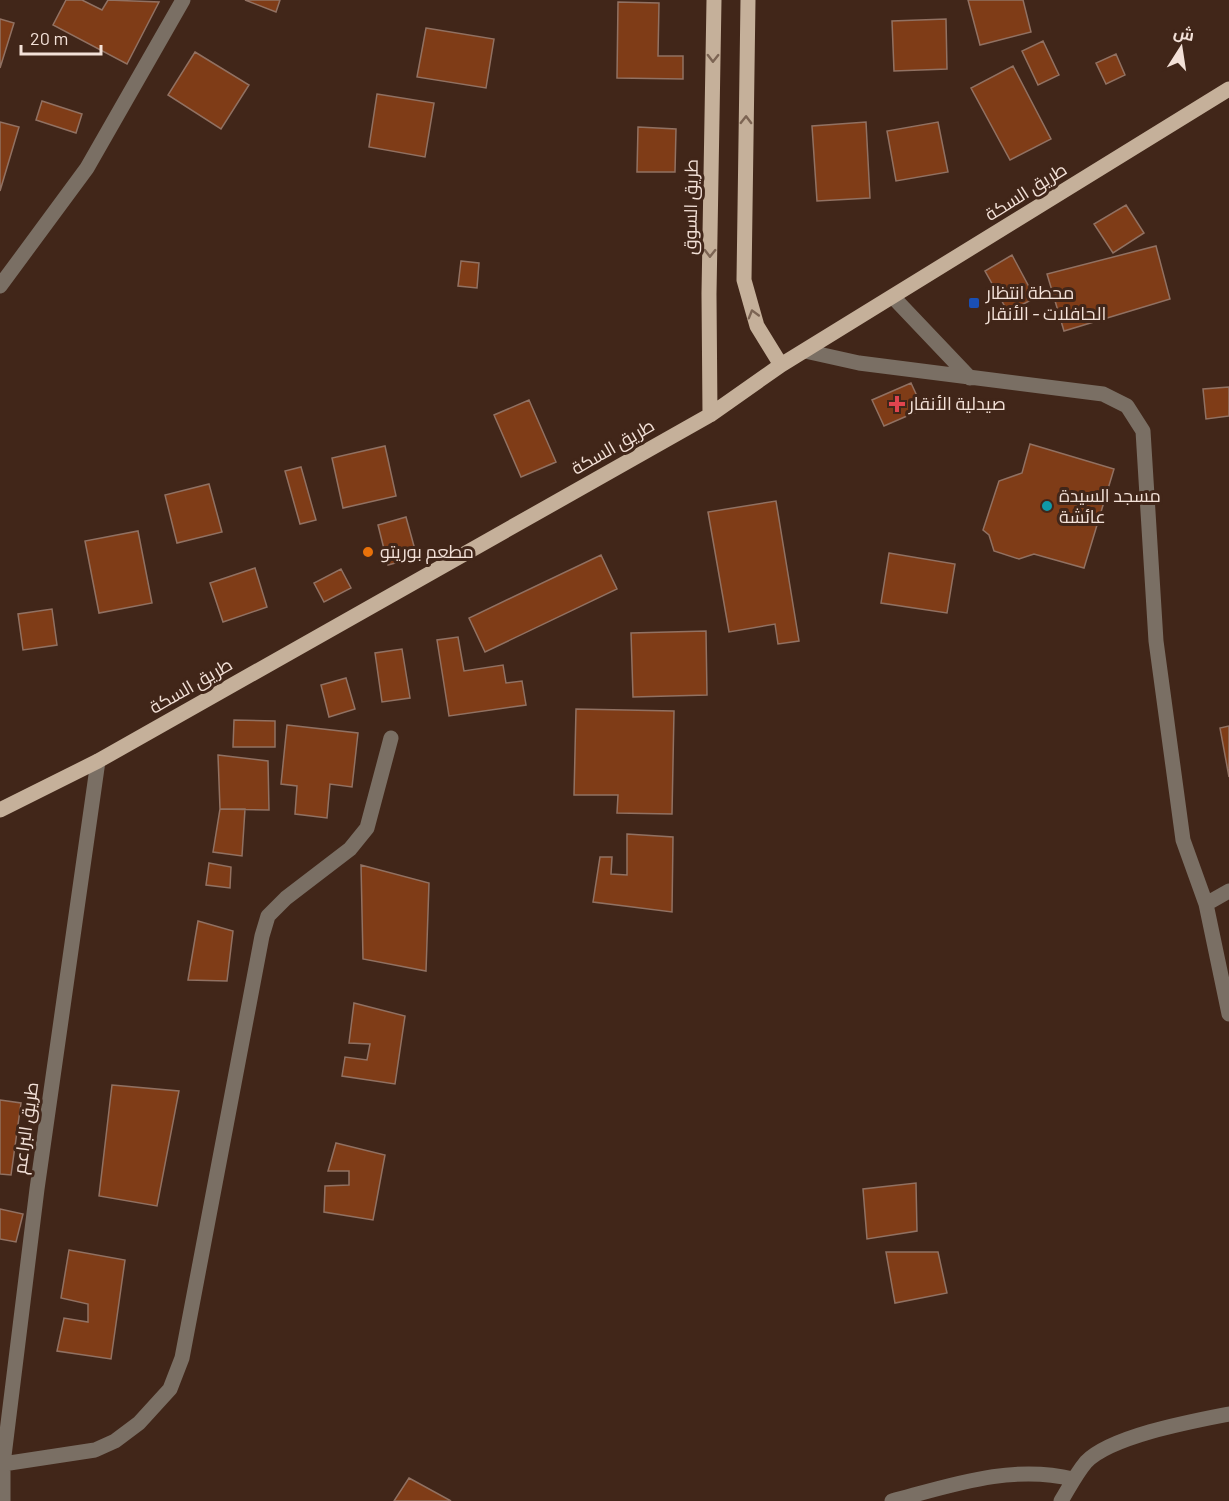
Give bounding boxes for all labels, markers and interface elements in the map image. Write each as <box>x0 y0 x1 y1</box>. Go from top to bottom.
scale bar <box>21 18 100 56</box>
north arrow <box>1151 18 1211 78</box>
text: ش <box>1172 21 1196 45</box>
text: 20 m <box>30 27 68 49</box>
one-way arrow <box>707 54 719 63</box>
one-way arrow <box>740 116 752 125</box>
street label: طريق السكة <box>981 157 1071 227</box>
street label: طريق السوق <box>678 159 704 255</box>
one-way arrow <box>704 249 716 258</box>
place label: محطة انتظار الحافلات - الأنقار <box>985 281 1106 325</box>
marker: محطة انتظار الحافلات - الأنقار <box>967 296 981 310</box>
one-way arrow <box>748 309 761 319</box>
place label: صيدلية الأنقار <box>908 392 1006 415</box>
marker: صيدلية الأنقار <box>890 397 904 411</box>
street label: طريق السكة <box>567 414 659 480</box>
place label: مسجد السيدة عائشة <box>1059 484 1161 527</box>
marker: مسجد السيدة عائشة <box>1040 499 1054 513</box>
place label: مطعم بوريتو <box>380 540 474 564</box>
marker: مطعم بوريتو <box>361 545 375 559</box>
street label: طريق السكة <box>145 653 237 719</box>
street label: طريق البراعم <box>8 1080 44 1176</box>

